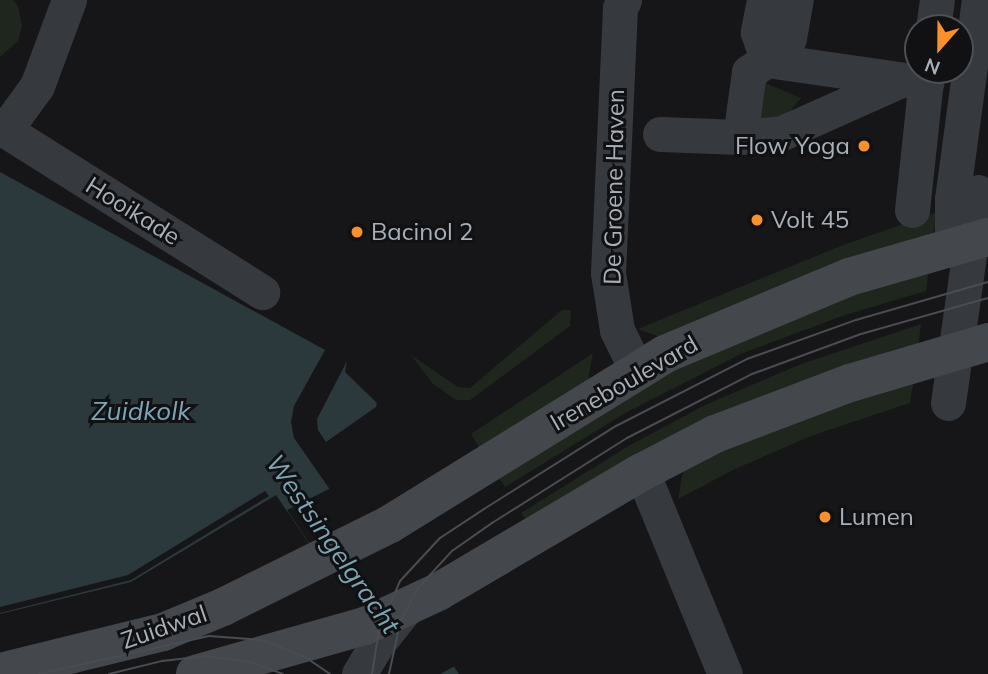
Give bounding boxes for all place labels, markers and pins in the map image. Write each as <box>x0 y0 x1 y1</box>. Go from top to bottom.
place label: Flow Yoga <box>735 132 850 160</box>
marker: Flow Yoga <box>856 138 872 154</box>
place label: Volt 45 <box>771 206 849 234</box>
marker: Volt 45 <box>749 212 765 228</box>
place label: Bacinol 2 <box>371 218 473 246</box>
marker: Bacinol 2 <box>349 224 365 240</box>
place label: Lumen <box>839 503 914 531</box>
marker: Lumen <box>817 509 833 525</box>

